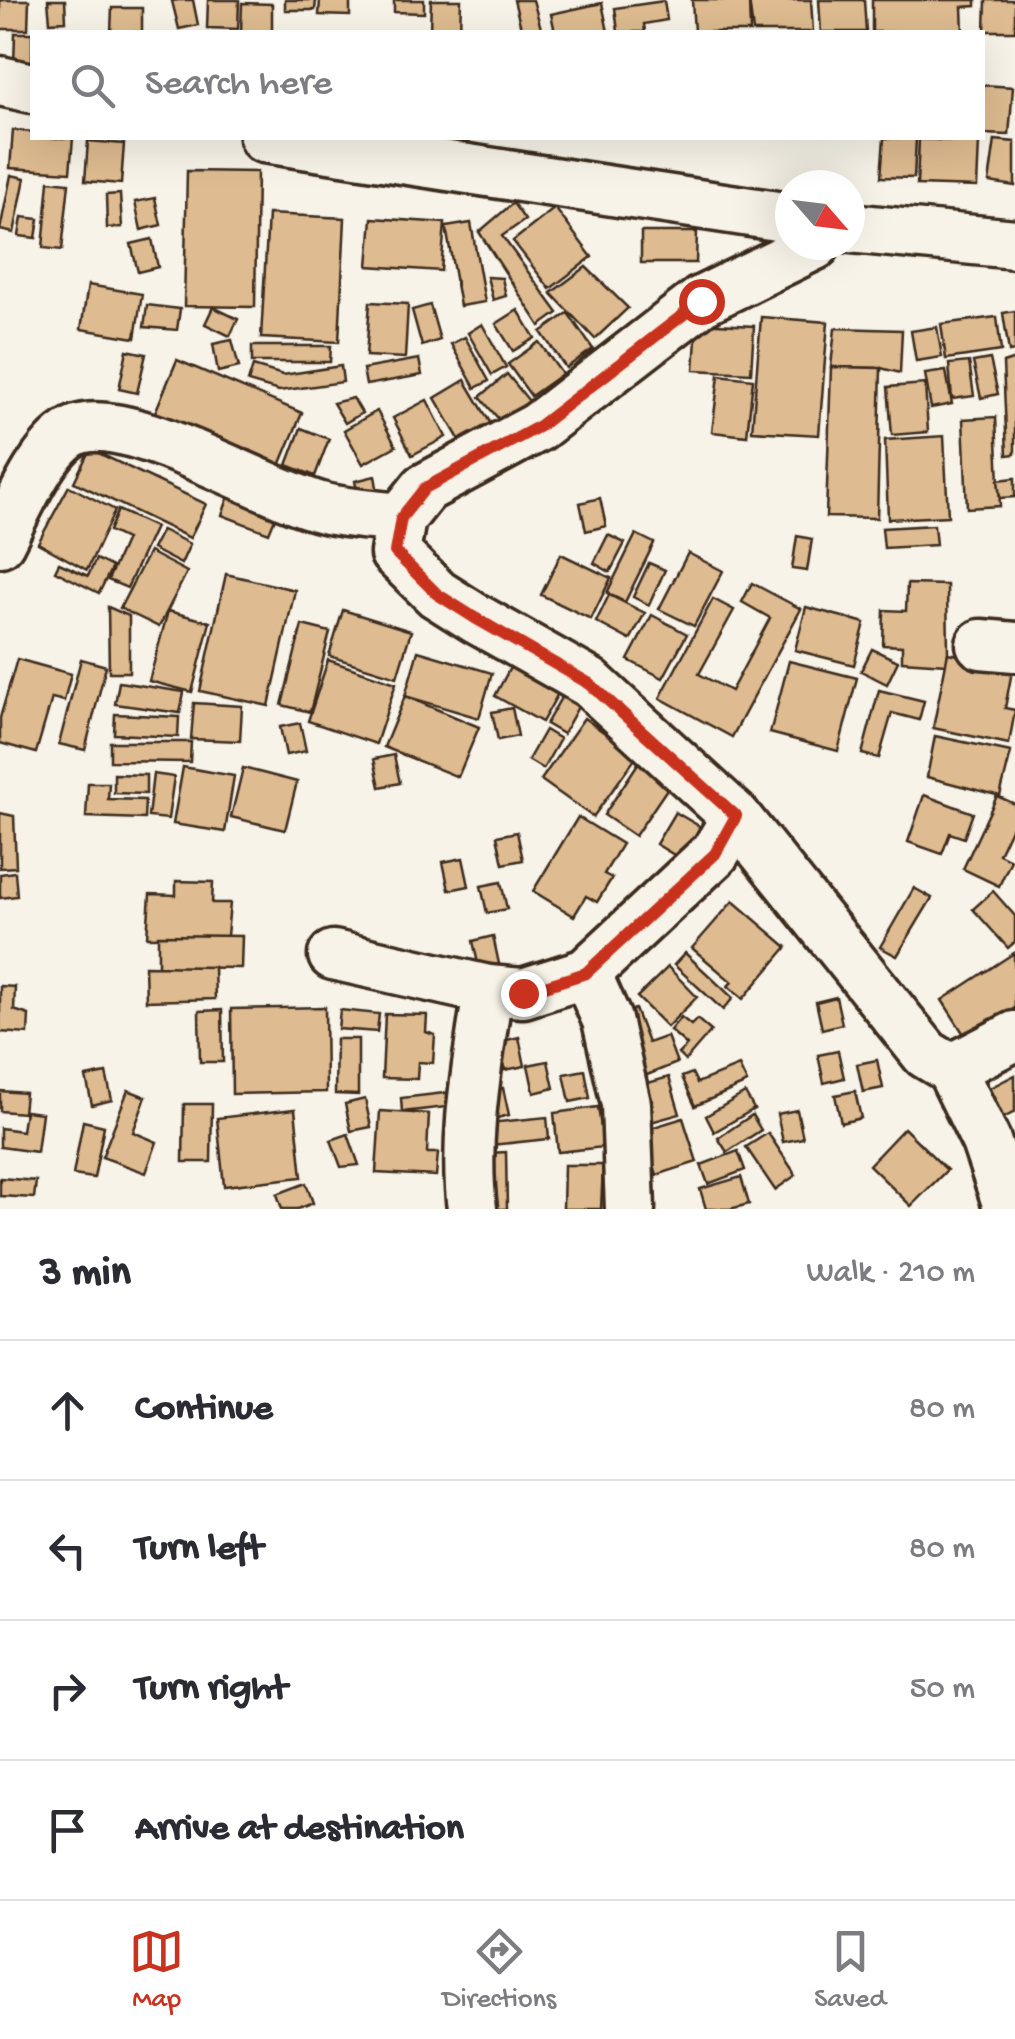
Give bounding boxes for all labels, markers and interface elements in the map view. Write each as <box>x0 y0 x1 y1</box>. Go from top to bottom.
search box <box>30 30 985 140</box>
icon: search <box>65 58 120 113</box>
text: Search here <box>145 63 332 107</box>
north arrow <box>775 170 865 260</box>
route start <box>679 279 725 325</box>
route end <box>501 971 547 1017</box>
text: 3 min <box>40 1250 131 1299</box>
text: Walk · 210 m <box>806 1255 975 1293</box>
icon: ahead <box>40 1383 95 1438</box>
text: Continue <box>135 1388 273 1432</box>
text: 80 m <box>909 1391 975 1429</box>
icon: left <box>40 1523 95 1578</box>
text: Turn left <box>135 1528 263 1572</box>
text: 80 m <box>909 1531 975 1569</box>
icon: right <box>40 1663 95 1718</box>
text: Turn right <box>135 1668 287 1712</box>
text: 50 m <box>910 1671 975 1709</box>
icon: arrive <box>40 1803 95 1858</box>
text: Arrive at destination <box>135 1808 464 1852</box>
tab: Map <box>129 1924 184 2017</box>
tab: Directions <box>442 1924 556 2017</box>
tab: Saved <box>814 1924 886 2017</box>

